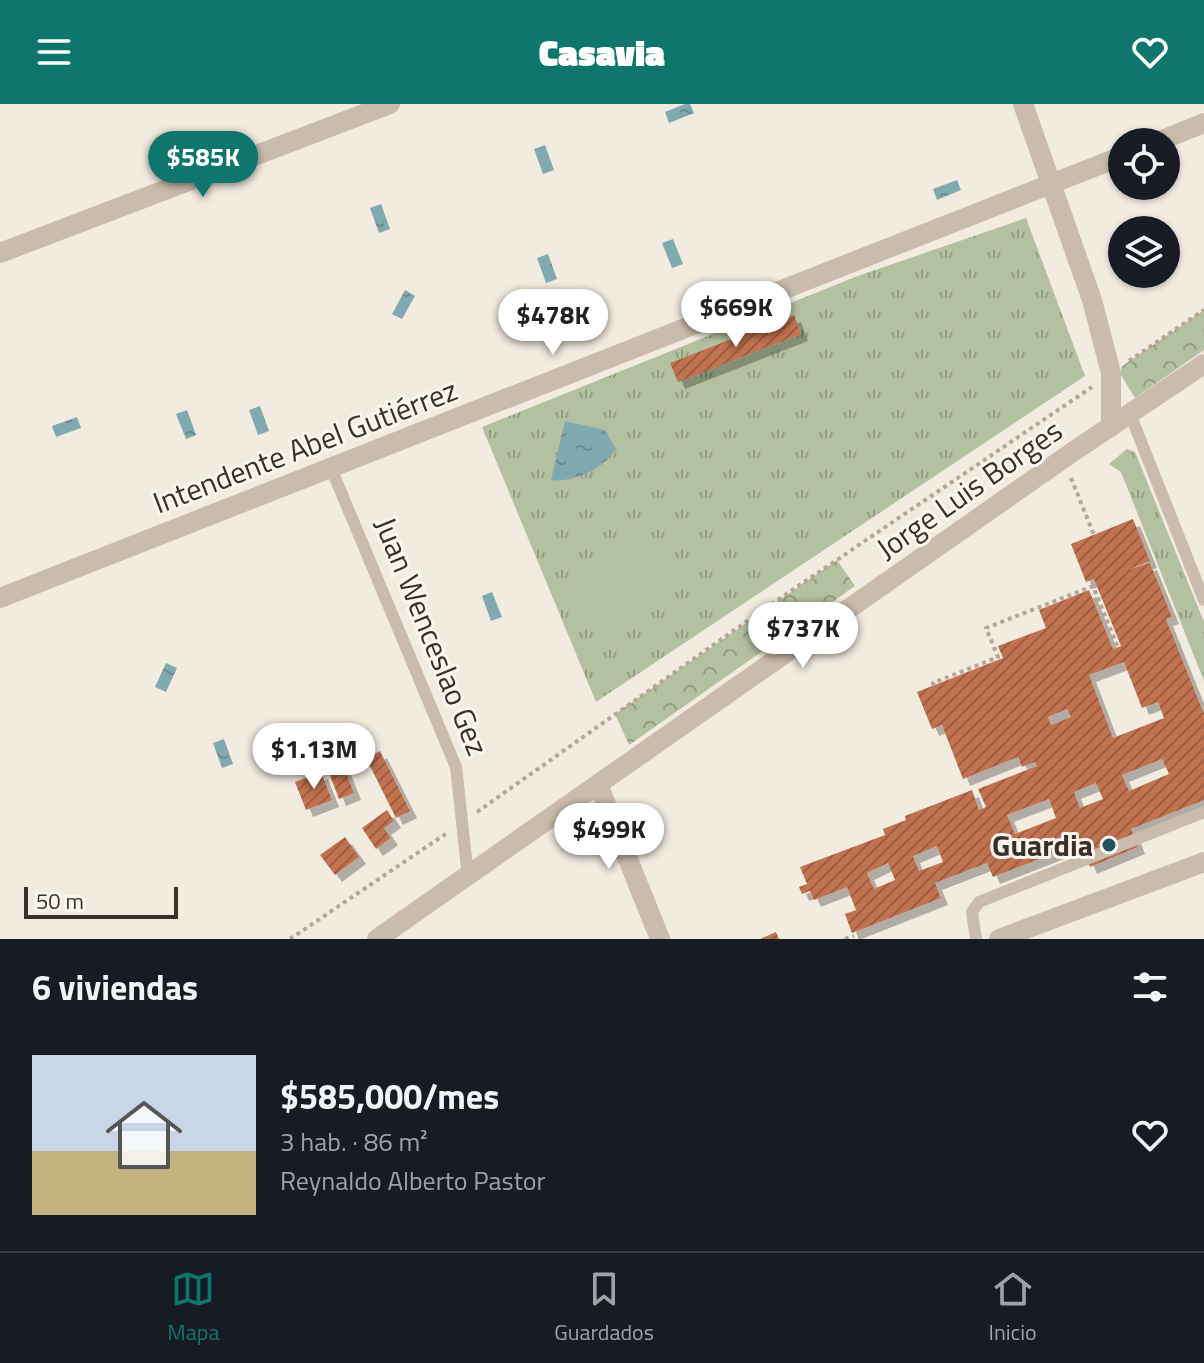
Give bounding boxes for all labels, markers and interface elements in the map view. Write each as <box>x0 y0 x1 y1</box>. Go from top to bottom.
text: Casavia <box>539 25 665 80</box>
icon: menu <box>32 30 76 74</box>
icon: heart <box>1128 30 1172 74</box>
map controls <box>1108 128 1180 288</box>
button: locate <box>1108 128 1180 200</box>
pin: $585K <box>147 131 259 199</box>
text: $585K <box>166 137 240 176</box>
button: layers <box>1108 216 1180 288</box>
pin: $669K <box>680 281 792 349</box>
text: $669K <box>699 287 773 326</box>
pin: $478K <box>497 289 609 357</box>
text: $478K <box>516 295 590 334</box>
street label: Intendente Abel Gutiérrez <box>146 367 464 525</box>
street label: Jorge Luis Borges <box>867 408 1071 570</box>
street label: Juan Wenceslao Gez <box>363 510 501 762</box>
pin: $737K <box>747 602 859 670</box>
text: $737K <box>766 608 840 647</box>
pin: $1.13M <box>249 723 379 791</box>
text: $1.13M <box>270 729 358 768</box>
pin: $499K <box>553 803 665 871</box>
text: $499K <box>572 809 646 848</box>
place label: Guardia <box>992 822 1093 868</box>
marker: Guardia <box>1100 836 1118 854</box>
scale bar <box>24 883 178 919</box>
text: 50 m <box>36 884 84 918</box>
text: 6 viviendas <box>32 961 198 1013</box>
icon: filters <box>1128 965 1172 1009</box>
text: $585,000/mes <box>280 1070 499 1122</box>
icon: home <box>96 1087 192 1183</box>
icon: heart <box>1128 1113 1172 1157</box>
text: 3 hab. · 86 m² <box>280 1122 428 1161</box>
text: Reynaldo Alberto Pastor <box>280 1161 546 1200</box>
tab: Mapa <box>167 1267 219 1349</box>
tab: Guardados <box>554 1267 654 1349</box>
tab: Inicio <box>989 1267 1037 1349</box>

